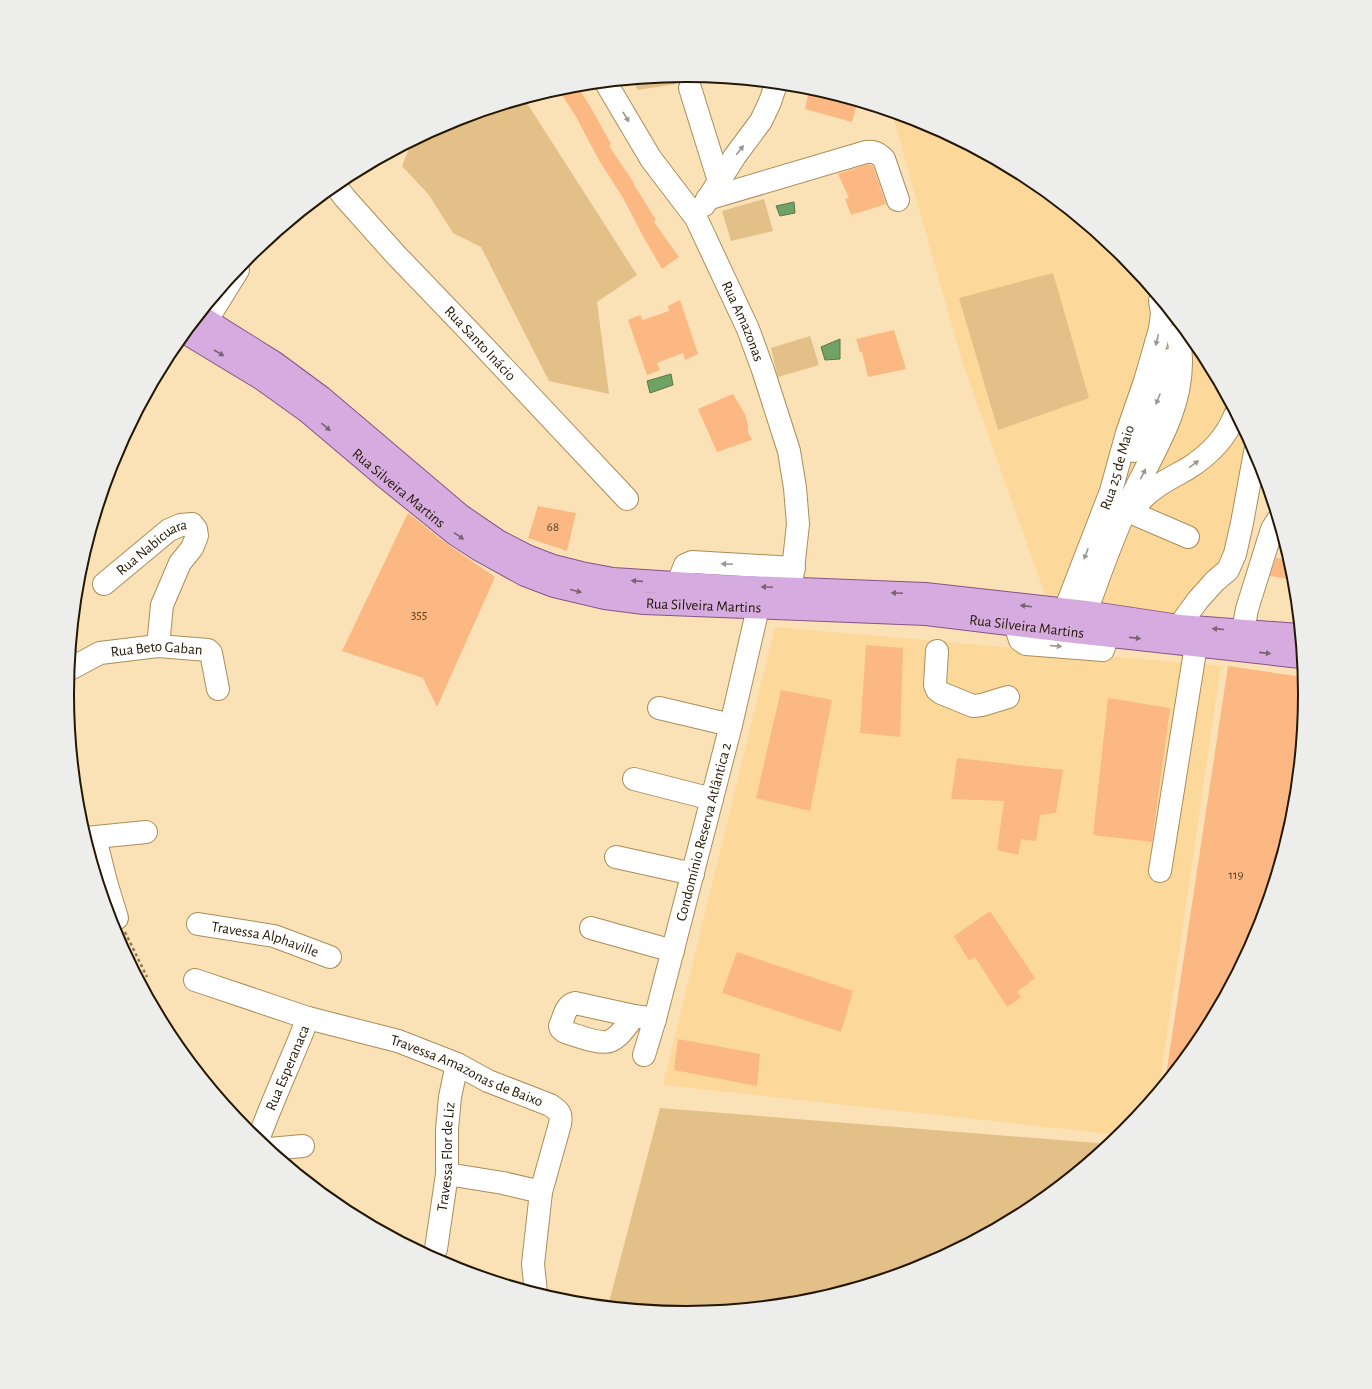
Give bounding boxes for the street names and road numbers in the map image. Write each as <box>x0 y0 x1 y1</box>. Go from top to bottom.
street label: Rua Amazonas <box>719 279 766 364</box>
street label: Rua Santo Inácio <box>442 304 519 384</box>
street label: Rua 25 de Maio <box>1097 423 1137 512</box>
street label: Rua Silveira Martins <box>349 446 448 531</box>
street label: Rua Nabicuara <box>114 517 188 578</box>
street label: Rua Silveira Martins <box>646 596 762 616</box>
street label: Rua Silveira Martins <box>968 612 1085 641</box>
street label: Rua Beto Gaban <box>110 639 203 660</box>
street label: Condomínio Reserva Atlântica 2 <box>674 741 734 923</box>
street label: Travessa Alphaville <box>210 919 321 960</box>
street label: Rua Esperanaca <box>263 1023 312 1113</box>
street label: Travessa Amazonas de Baixo <box>389 1032 545 1110</box>
street label: Travessa Flor de Liz <box>435 1102 457 1212</box>

